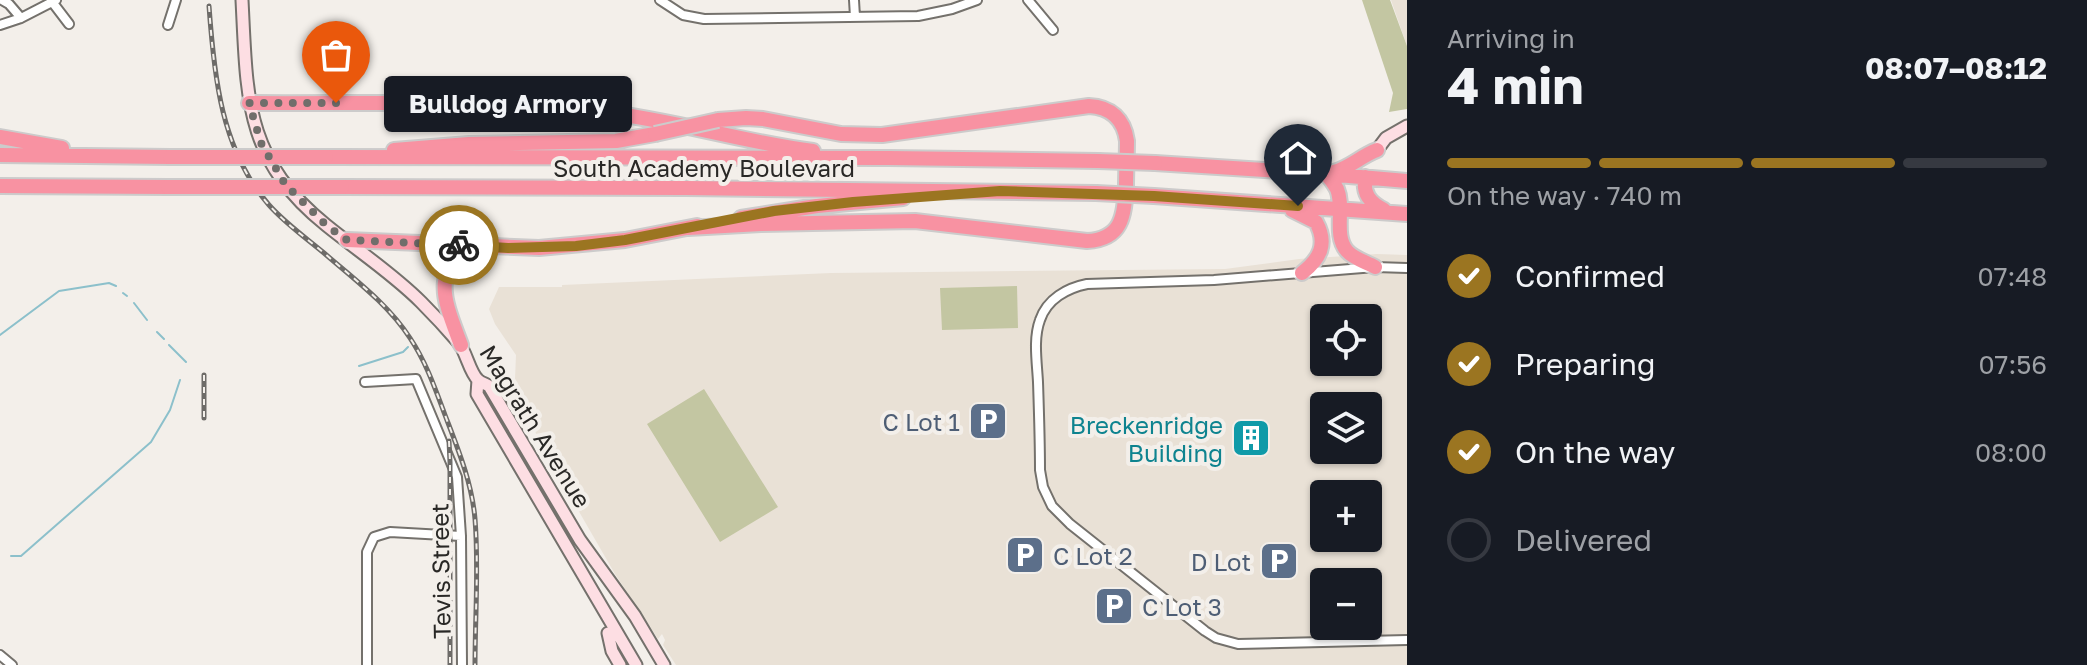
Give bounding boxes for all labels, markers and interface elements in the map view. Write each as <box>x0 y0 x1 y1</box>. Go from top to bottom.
pin <box>302 21 370 103</box>
text: Arriving in <box>1447 23 1575 54</box>
icon: bag <box>314 33 358 77</box>
text: 08:07–08:12 <box>1865 50 2047 86</box>
text: 4 min <box>1447 53 1584 115</box>
callout: Bulldog Armory <box>384 75 632 131</box>
text: Bulldog Armory <box>409 88 607 119</box>
pin <box>1264 124 1332 206</box>
icon: home <box>1276 136 1320 180</box>
street label: South Academy Boulevard <box>553 153 855 182</box>
text: On the way · 740 m <box>1447 180 1682 211</box>
courier <box>419 205 499 285</box>
icon: bike <box>437 223 481 267</box>
icon: check <box>1447 254 1491 298</box>
text: Confirmed <box>1515 258 1665 294</box>
text: 07:48 <box>1978 261 2047 292</box>
map controls <box>1310 304 1382 640</box>
button: locate <box>1310 304 1382 376</box>
street label: Magrath Avenue <box>474 339 598 513</box>
icon: check <box>1447 342 1491 386</box>
text: Preparing <box>1515 346 1656 382</box>
text: 07:56 <box>1978 349 2047 380</box>
button: layers <box>1310 392 1382 464</box>
parking icon: C Lot 1 <box>967 400 1009 442</box>
place label: C Lot 1 <box>883 407 960 436</box>
place label: Breckenridge Building <box>1070 410 1223 467</box>
building icon: Breckenridge Building <box>1230 417 1272 459</box>
icon: check <box>1447 430 1491 474</box>
text: On the way <box>1515 434 1675 470</box>
text: 08:00 <box>1975 437 2047 468</box>
button: + <box>1310 480 1382 552</box>
street label: Tevis Street <box>424 503 456 639</box>
text: Delivered <box>1515 522 1652 558</box>
parking icon: C Lot 2 <box>1004 534 1046 576</box>
parking icon: D Lot <box>1258 540 1300 582</box>
place label: C Lot 2 <box>1053 541 1133 570</box>
place label: D Lot <box>1191 547 1251 576</box>
button: − <box>1310 568 1382 640</box>
parking icon: C Lot 3 <box>1093 585 1135 627</box>
place label: C Lot 3 <box>1142 592 1222 621</box>

